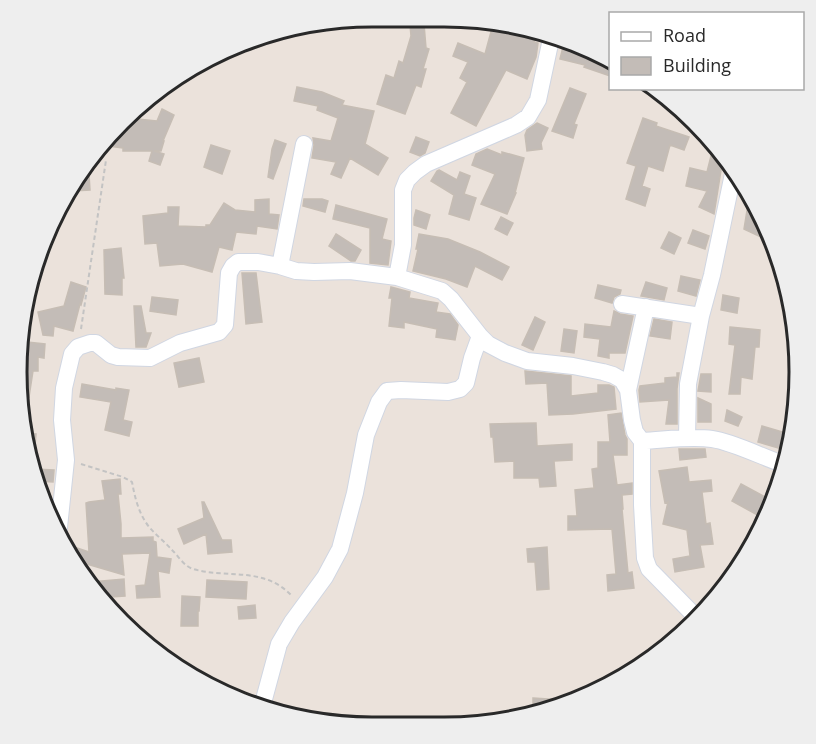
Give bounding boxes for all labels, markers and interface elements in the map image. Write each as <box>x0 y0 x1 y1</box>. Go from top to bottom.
legend <box>609 12 804 90</box>
text: Road <box>663 23 706 47</box>
text: Building <box>663 53 731 77</box>

